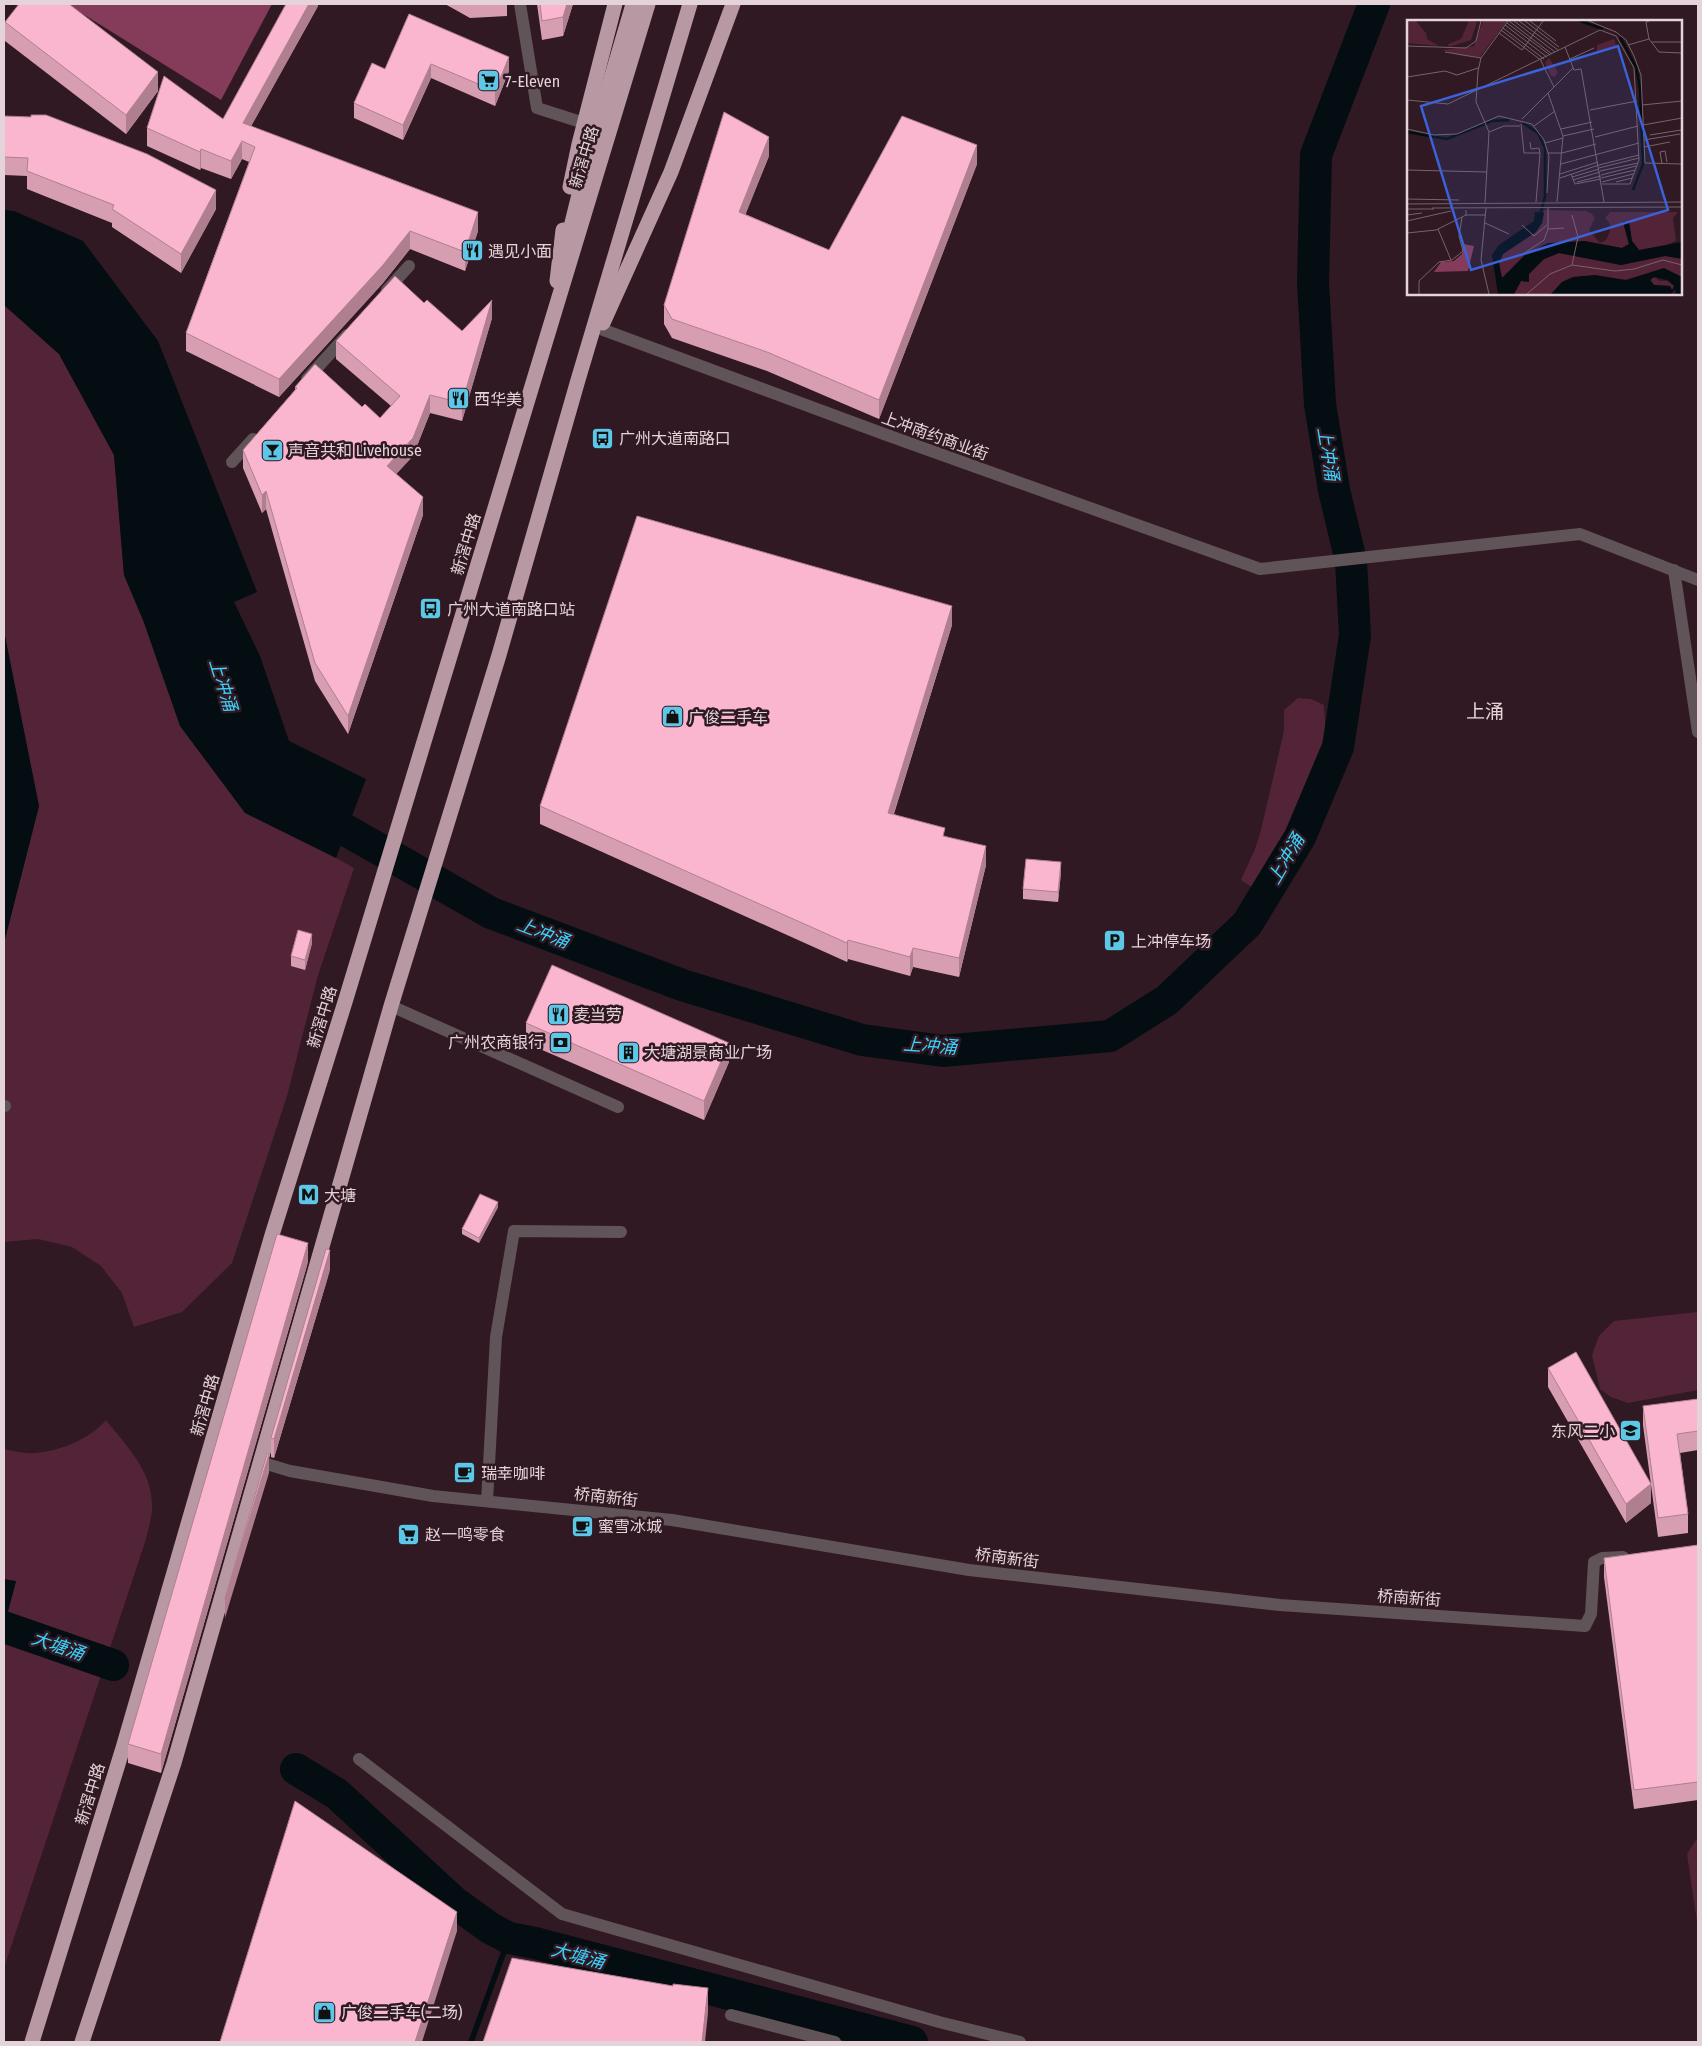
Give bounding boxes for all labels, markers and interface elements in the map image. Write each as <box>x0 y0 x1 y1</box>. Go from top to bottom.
inset map <box>1407 20 1682 295</box>
supermarket icon: 7-Eleven <box>477 69 501 93</box>
place label: 7-Eleven <box>505 72 560 91</box>
street label: 新滘中路 <box>566 124 602 190</box>
restaurant icon: 遇见小面 <box>460 239 484 263</box>
place label: 遇见小面 <box>488 242 552 261</box>
restaurant icon: 西华美 <box>446 387 470 411</box>
place label: 西华美 <box>474 390 522 409</box>
street label: 上冲南约商业街 <box>879 408 991 464</box>
bus stop icon: 广州大道南路口 <box>591 426 615 450</box>
water label: 上冲涌 <box>1313 426 1343 484</box>
place label: 广州大道南路口 <box>619 429 731 448</box>
bar icon: 声音共和 Livehouse <box>260 438 284 462</box>
place label: 声音共和 Livehouse <box>288 441 422 460</box>
street label: 新滘中路 <box>448 511 484 577</box>
bus stop icon: 广州大道南路口站 <box>419 597 443 621</box>
place label: 广州大道南路口站 <box>447 600 575 619</box>
water label: 上冲涌 <box>205 656 242 716</box>
district label: 上涌 <box>1466 700 1504 723</box>
shop icon: 广俊二手车 <box>660 705 684 729</box>
place label: 广俊二手车 <box>688 708 768 727</box>
water label: 上冲涌 <box>1263 828 1310 888</box>
water label: 上冲涌 <box>514 913 574 954</box>
parking icon: 上冲停车场 <box>1103 929 1127 953</box>
place label: 上冲停车场 <box>1131 932 1211 951</box>
street label: 新滘中路 <box>304 984 340 1050</box>
restaurant icon: 麦当劳 <box>546 1002 570 1026</box>
place label: 麦当劳 <box>574 1005 622 1024</box>
bank icon: 广州农商银行 <box>548 1030 572 1054</box>
place label: 广州农商银行 <box>448 1033 544 1052</box>
water label: 上冲涌 <box>902 1033 960 1059</box>
building icon: 大塘湖景商业广场 <box>616 1040 640 1064</box>
place label: 大塘湖景商业广场 <box>644 1043 772 1062</box>
metro station icon: 大塘 <box>296 1183 320 1207</box>
place label: 大塘 <box>324 1186 356 1205</box>
street label: 新滘中路 <box>187 1372 223 1438</box>
school or university icon: 东风二小 <box>1619 1419 1643 1443</box>
place label: 东风二小 <box>1551 1422 1615 1441</box>
cafe icon: 瑞幸咖啡 <box>453 1461 477 1485</box>
place label: 瑞幸咖啡 <box>481 1464 545 1483</box>
street label: 桥南新街 <box>573 1484 639 1510</box>
cafe icon: 蜜雪冰城 <box>570 1514 594 1538</box>
place label: 蜜雪冰城 <box>598 1517 662 1536</box>
supermarket icon: 赵一鸣零食 <box>397 1522 421 1546</box>
place label: 赵一鸣零食 <box>425 1525 505 1544</box>
street label: 桥南新街 <box>974 1545 1040 1571</box>
street label: 桥南新街 <box>1376 1586 1442 1610</box>
water label: 大塘涌 <box>29 1627 89 1666</box>
street label: 新滘中路 <box>72 1761 108 1827</box>
water label: 大塘涌 <box>549 1938 609 1974</box>
shop icon: 广俊二手车(二场) <box>313 2000 337 2024</box>
place label: 广俊二手车(二场) <box>341 2003 463 2022</box>

